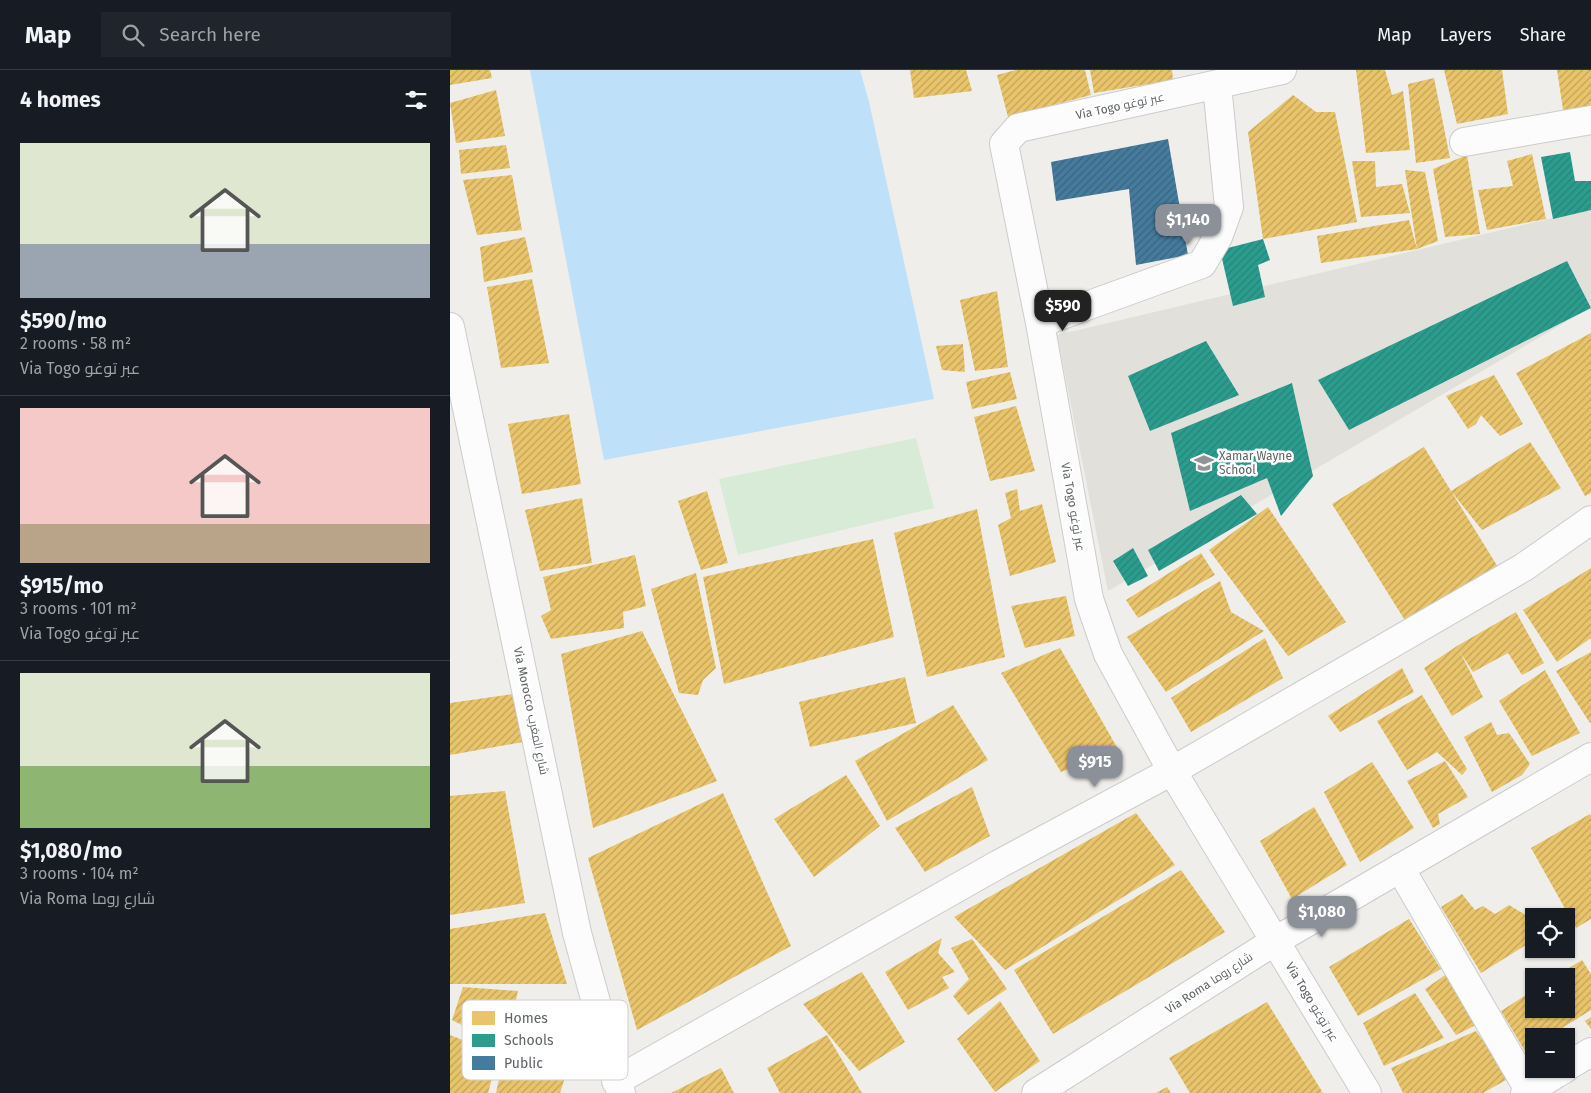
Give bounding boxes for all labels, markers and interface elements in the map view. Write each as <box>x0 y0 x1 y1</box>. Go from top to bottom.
search box <box>101 12 451 57</box>
text: Map <box>25 21 71 49</box>
icon: search <box>119 21 147 49</box>
text: Search here <box>159 23 261 46</box>
text: Map <box>1377 24 1412 46</box>
text: Layers <box>1440 24 1492 46</box>
text: Share <box>1520 24 1566 46</box>
icon: filters <box>402 86 430 114</box>
text: 4 homes <box>20 87 101 113</box>
street label: Via Togo عبر توغو <box>1074 90 1166 122</box>
icon: home <box>180 175 270 265</box>
pin: $1,140 <box>1147 204 1229 246</box>
text: $1,140 <box>1166 210 1210 229</box>
pin: $590 <box>1033 290 1093 332</box>
text: $590 <box>1045 296 1081 315</box>
text: $590/mo <box>20 308 107 334</box>
text: 2 rooms · 58 m² <box>20 334 131 353</box>
text: Via Togo عبر توغو <box>20 359 140 378</box>
icon: home <box>180 441 270 531</box>
place label: Xamar Wayne School <box>1219 449 1292 477</box>
school or university icon: Xamar Wayne School <box>1193 452 1215 474</box>
street label: Via Togo عبر توغو <box>1058 461 1088 553</box>
text: $915/mo <box>20 573 103 599</box>
text: 3 rooms · 101 m² <box>20 599 137 618</box>
text: Via Togo عبر توغو <box>20 624 140 643</box>
street label: Via Morocco شارع المغرب <box>510 646 551 776</box>
icon: home <box>180 706 270 796</box>
pin: $915 <box>1065 746 1125 788</box>
text: $915 <box>1078 752 1112 771</box>
text: $1,080/mo <box>20 838 122 864</box>
text: 3 rooms · 104 m² <box>20 864 139 883</box>
text: Via Roma شارع روما <box>20 889 155 908</box>
pin: $1,080 <box>1281 896 1363 938</box>
text: $1,080 <box>1298 902 1346 921</box>
map controls <box>1525 908 1575 1078</box>
button: locate <box>1525 908 1575 958</box>
street label: Via Roma شارع روما <box>1163 950 1256 1017</box>
street label: Via Togo عبر توغو <box>1283 960 1341 1044</box>
button: + <box>1525 968 1575 1018</box>
legend <box>462 1000 628 1080</box>
text: Homes <box>504 1010 548 1027</box>
button: − <box>1525 1028 1575 1078</box>
text: Schools <box>504 1032 554 1049</box>
text: Public <box>504 1055 543 1072</box>

